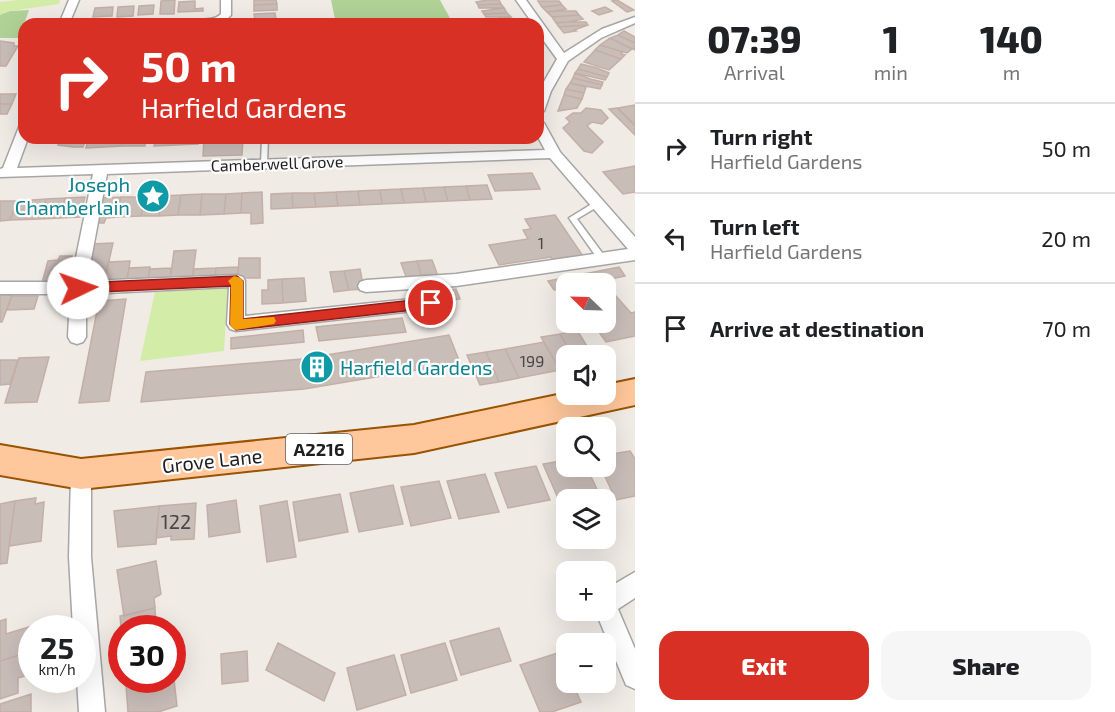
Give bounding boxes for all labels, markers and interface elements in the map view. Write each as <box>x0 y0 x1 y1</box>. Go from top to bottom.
text: 07:39 <box>707 17 802 60</box>
text: 1 <box>883 17 899 60</box>
text: 140 <box>980 17 1043 60</box>
text: 50 m <box>141 40 237 90</box>
icon: right <box>42 42 120 120</box>
text: Arrival <box>724 60 785 84</box>
text: min <box>874 60 908 84</box>
text: m <box>1003 60 1020 84</box>
text: Harfield Gardens <box>141 91 347 123</box>
text: Turn right <box>710 123 812 149</box>
icon: right <box>659 132 692 165</box>
text: 50 m <box>1042 135 1091 161</box>
text: Harfield Gardens <box>710 149 862 173</box>
street label: Camberwell Grove <box>210 151 344 175</box>
place label: Joseph Chamberlain <box>15 172 130 219</box>
place icon: Joseph Chamberlain <box>135 178 171 214</box>
text: Turn left <box>710 213 799 239</box>
icon: left <box>659 222 692 255</box>
text: 20 m <box>1041 225 1091 251</box>
house number: 1 <box>538 233 544 252</box>
text: Harfield Gardens <box>710 239 862 263</box>
position arrow <box>46 256 110 320</box>
north arrow <box>556 273 616 333</box>
map controls <box>556 273 616 693</box>
pin <box>405 277 456 328</box>
icon: arrive <box>414 286 447 319</box>
icon: arrive <box>659 312 692 345</box>
text: Arrive at destination <box>710 315 924 341</box>
text: 70 m <box>1042 315 1091 341</box>
button: sound <box>556 345 616 405</box>
building icon: Harfield Gardens <box>299 349 335 385</box>
house number: 199 <box>520 351 544 370</box>
place label: Harfield Gardens <box>340 355 492 379</box>
button: search <box>556 417 616 477</box>
road number: A2216 <box>286 434 352 464</box>
street label: Grove Lane <box>161 443 263 477</box>
button: layers <box>556 489 616 549</box>
house number: 122 <box>161 509 191 533</box>
button: + <box>556 561 616 621</box>
speed limit sign: 30 <box>108 615 186 693</box>
text: 25 <box>40 629 74 665</box>
button: Exit <box>659 631 869 700</box>
button: Share <box>881 631 1091 700</box>
button: − <box>556 633 616 693</box>
text: km/h <box>38 660 76 678</box>

